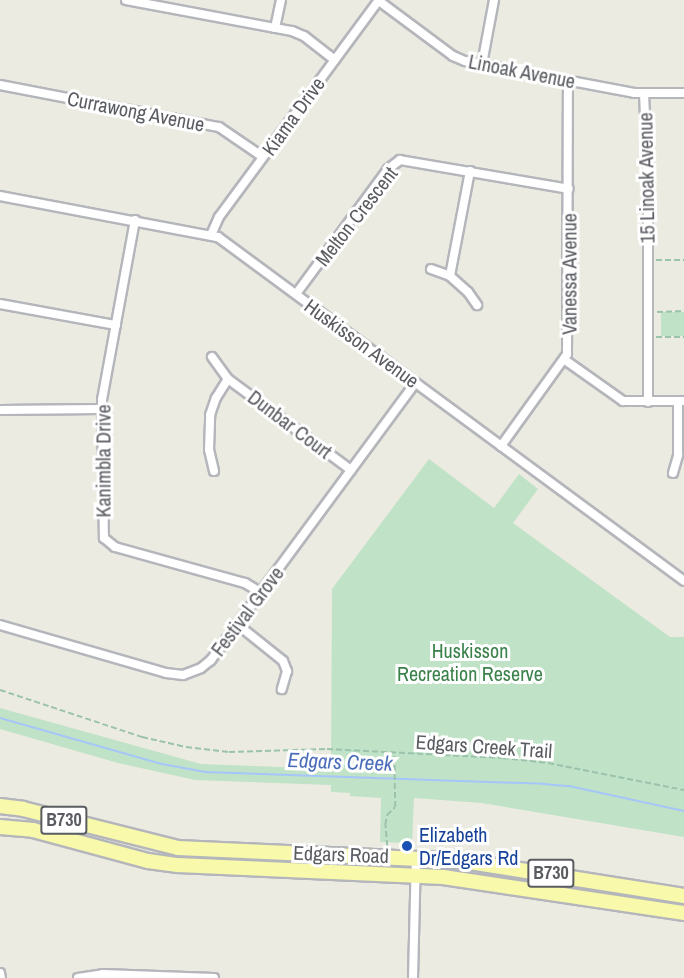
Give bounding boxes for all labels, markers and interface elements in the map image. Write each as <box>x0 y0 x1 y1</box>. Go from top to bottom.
street label: Linoak Avenue <box>466 49 578 93</box>
street label: Kiama Drive <box>257 72 329 160</box>
street label: Currawong Avenue <box>65 86 207 136</box>
street label: 15 Linoak Avenue <box>633 112 659 244</box>
street label: Melton Crescent <box>310 162 402 270</box>
street label: Vanessa Avenue <box>557 213 581 335</box>
street label: Huskisson Avenue <box>300 293 424 393</box>
street label: Dunbar Court <box>243 385 337 463</box>
street label: Kanimbla Drive <box>91 404 115 518</box>
street label: Festival Grove <box>206 562 288 660</box>
park label: Huskisson Recreation Reserve <box>397 639 543 686</box>
street label: Edgars Creek Trail <box>415 729 553 763</box>
water label: Edgars Creek <box>287 748 393 776</box>
road number: B730 <box>40 805 88 835</box>
place label: Elizabeth Dr/Edgars Rd <box>419 822 518 869</box>
marker: Elizabeth Dr/Edgars Rd <box>400 839 414 853</box>
street label: Edgars Road <box>293 840 389 868</box>
road number: B730 <box>527 858 575 888</box>

